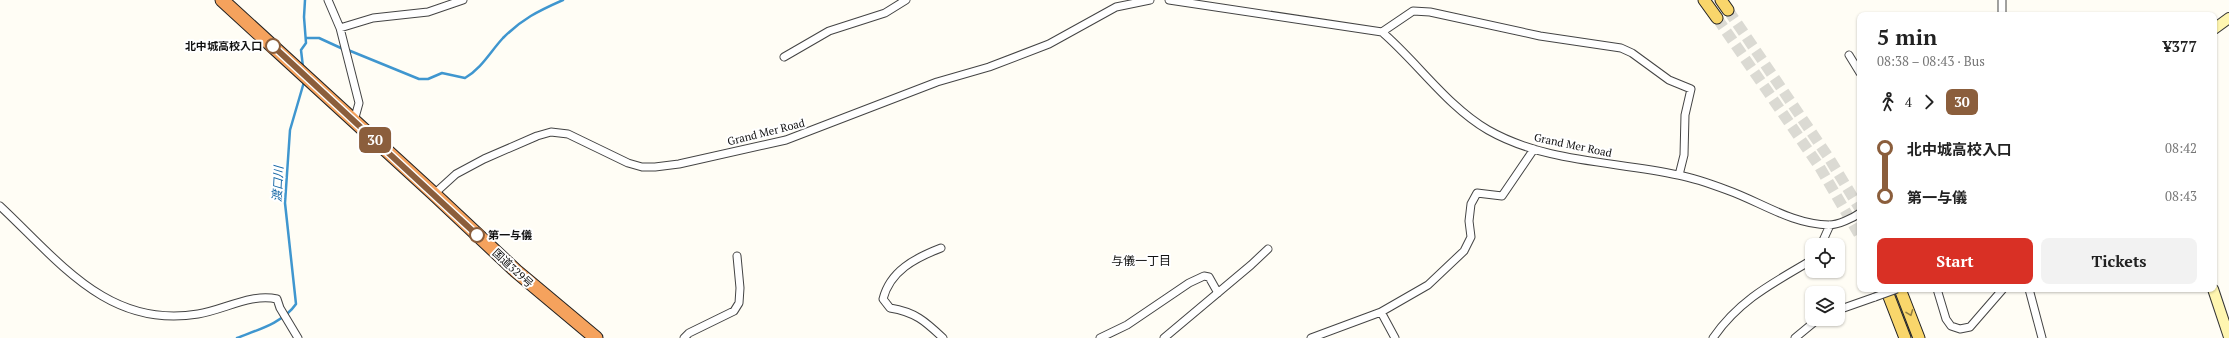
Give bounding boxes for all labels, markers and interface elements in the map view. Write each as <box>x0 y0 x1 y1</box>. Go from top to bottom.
text: 5 min <box>1877 22 1937 51</box>
text: ¥377 <box>2163 36 2197 56</box>
marker: 北中城高校入口 <box>265 38 281 54</box>
place label: 北中城高校入口 <box>185 39 262 53</box>
text: 08:38 – 08:43 · Bus <box>1877 52 1985 70</box>
icon: walk <box>1877 91 1899 113</box>
icon: forward <box>1918 91 1940 113</box>
text: 30 <box>1954 92 1970 111</box>
text: 4 <box>1905 93 1912 111</box>
street label: Grand Mer Road <box>726 116 806 148</box>
line badge: 30 <box>357 127 393 153</box>
text: 30 <box>367 130 383 149</box>
street label: Grand Mer Road <box>1533 130 1613 160</box>
text: 北中城高校入口 <box>1907 139 2012 159</box>
text: 08:42 <box>2165 139 2197 157</box>
water label: 渡口川 <box>269 164 286 202</box>
text: 第一与儀 <box>1907 187 1967 207</box>
text: 08:43 <box>2165 187 2197 205</box>
marker: 第一与儀 <box>469 227 485 243</box>
place label: 第一与儀 <box>488 228 532 242</box>
map controls <box>1805 238 1845 326</box>
button: locate <box>1805 238 1845 278</box>
button: Start <box>1877 238 2033 284</box>
button: Tickets <box>2041 238 2197 284</box>
street label: 国道329号 <box>490 246 536 290</box>
district label: 与儀一丁目 <box>1111 253 1171 268</box>
button: layers <box>1805 286 1845 326</box>
one-way arrow <box>1906 310 1914 317</box>

